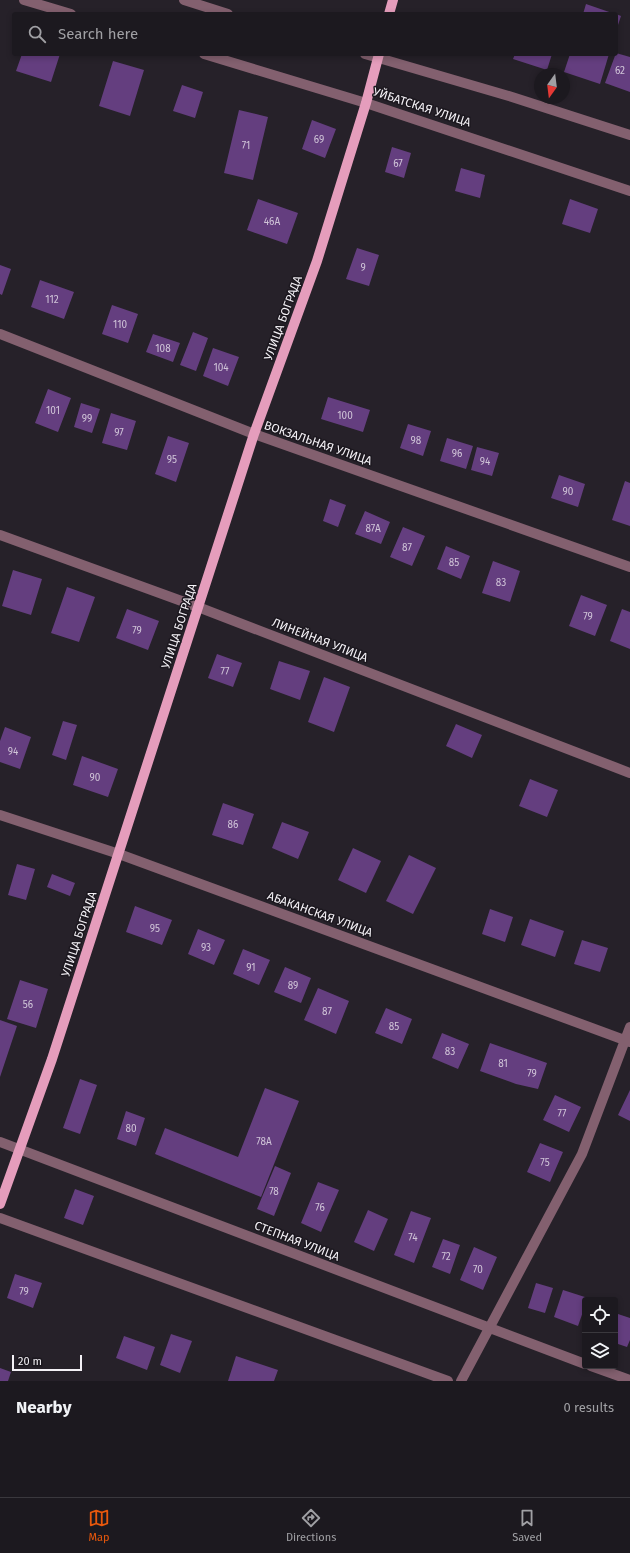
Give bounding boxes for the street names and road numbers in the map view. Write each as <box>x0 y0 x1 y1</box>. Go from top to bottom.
street label: УЙБАТСКАЯ УЛИЦА <box>371 84 473 129</box>
street label: УЛИЦА БОГРАДА <box>261 274 305 362</box>
street label: ВОКЗАЛЬНАЯ УЛИЦА <box>262 418 374 468</box>
street label: УЛИЦА БОГРАДА <box>159 581 199 670</box>
street label: ЛИНЕЙНАЯ УЛИЦА <box>270 614 370 665</box>
street label: АБАКАНСКАЯ УЛИЦА <box>265 888 375 940</box>
street label: УЛИЦА БОГРАДА <box>59 889 99 978</box>
street label: СТЕПНАЯ УЛИЦА <box>252 1218 342 1264</box>

